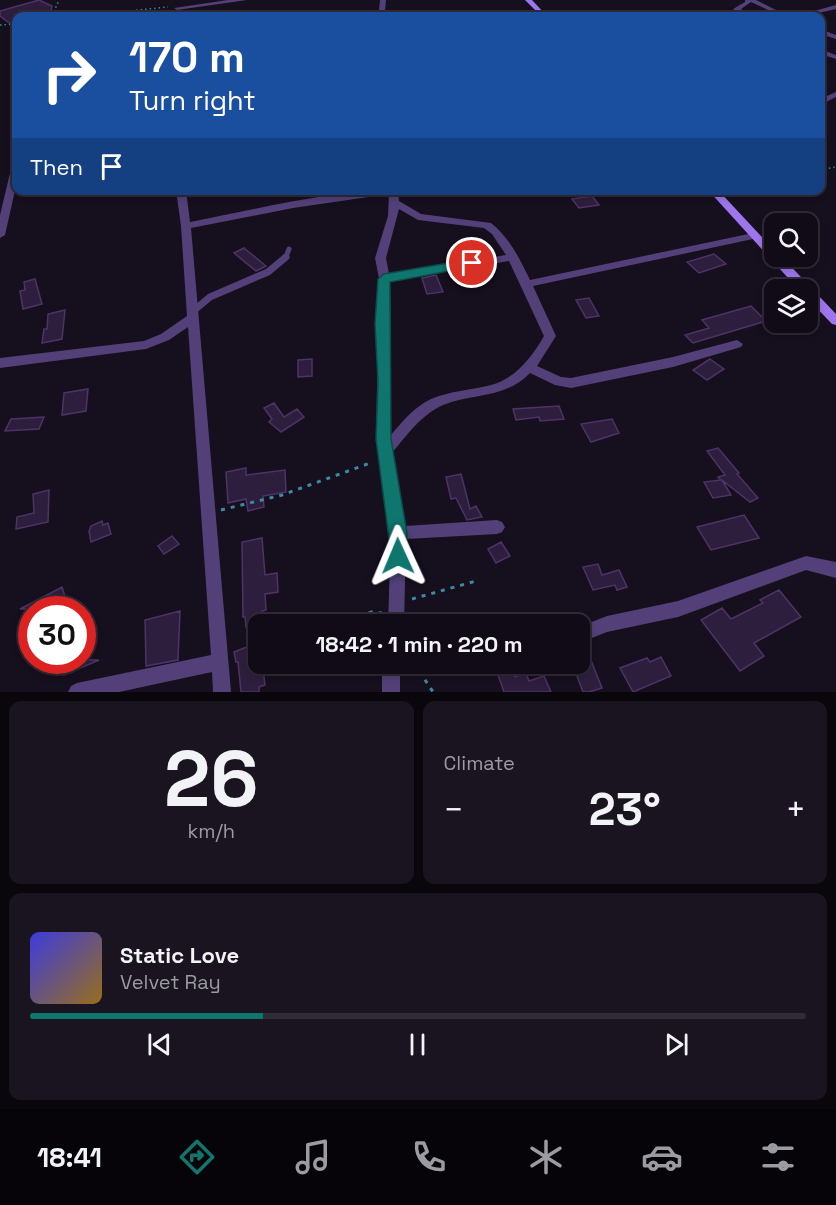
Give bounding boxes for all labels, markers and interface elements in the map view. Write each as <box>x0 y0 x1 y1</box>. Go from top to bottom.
text: 170 m <box>129 31 245 84</box>
icon: right <box>30 36 108 114</box>
text: Turn right <box>129 83 256 118</box>
icon: arrive <box>95 150 128 183</box>
text: Then <box>30 153 83 181</box>
map controls <box>764 213 818 333</box>
button: search <box>764 213 818 267</box>
pin <box>446 237 497 288</box>
icon: arrive <box>455 246 488 279</box>
button: layers <box>764 279 818 333</box>
position arrow <box>366 524 430 588</box>
speed limit sign: 30 <box>18 596 96 674</box>
text: 18:42 · 1 min · 220 m <box>315 630 523 658</box>
text: 26 <box>164 729 259 829</box>
text: Climate <box>444 750 515 776</box>
text: 23° <box>589 781 661 838</box>
text: − <box>444 789 464 831</box>
text: + <box>786 789 806 831</box>
text: km/h <box>187 818 235 844</box>
text: Static Love <box>120 941 239 969</box>
text: Velvet Ray <box>120 969 221 995</box>
icon: previous <box>143 1028 176 1061</box>
icon: pause <box>401 1028 434 1061</box>
icon: next <box>660 1028 693 1061</box>
icon: directions <box>176 1136 218 1178</box>
icon: music <box>292 1136 334 1178</box>
icon: phone <box>408 1136 450 1178</box>
icon: climate <box>525 1136 567 1178</box>
icon: car <box>641 1136 683 1178</box>
icon: filters <box>757 1136 799 1178</box>
text: 18:41 <box>37 1140 102 1175</box>

